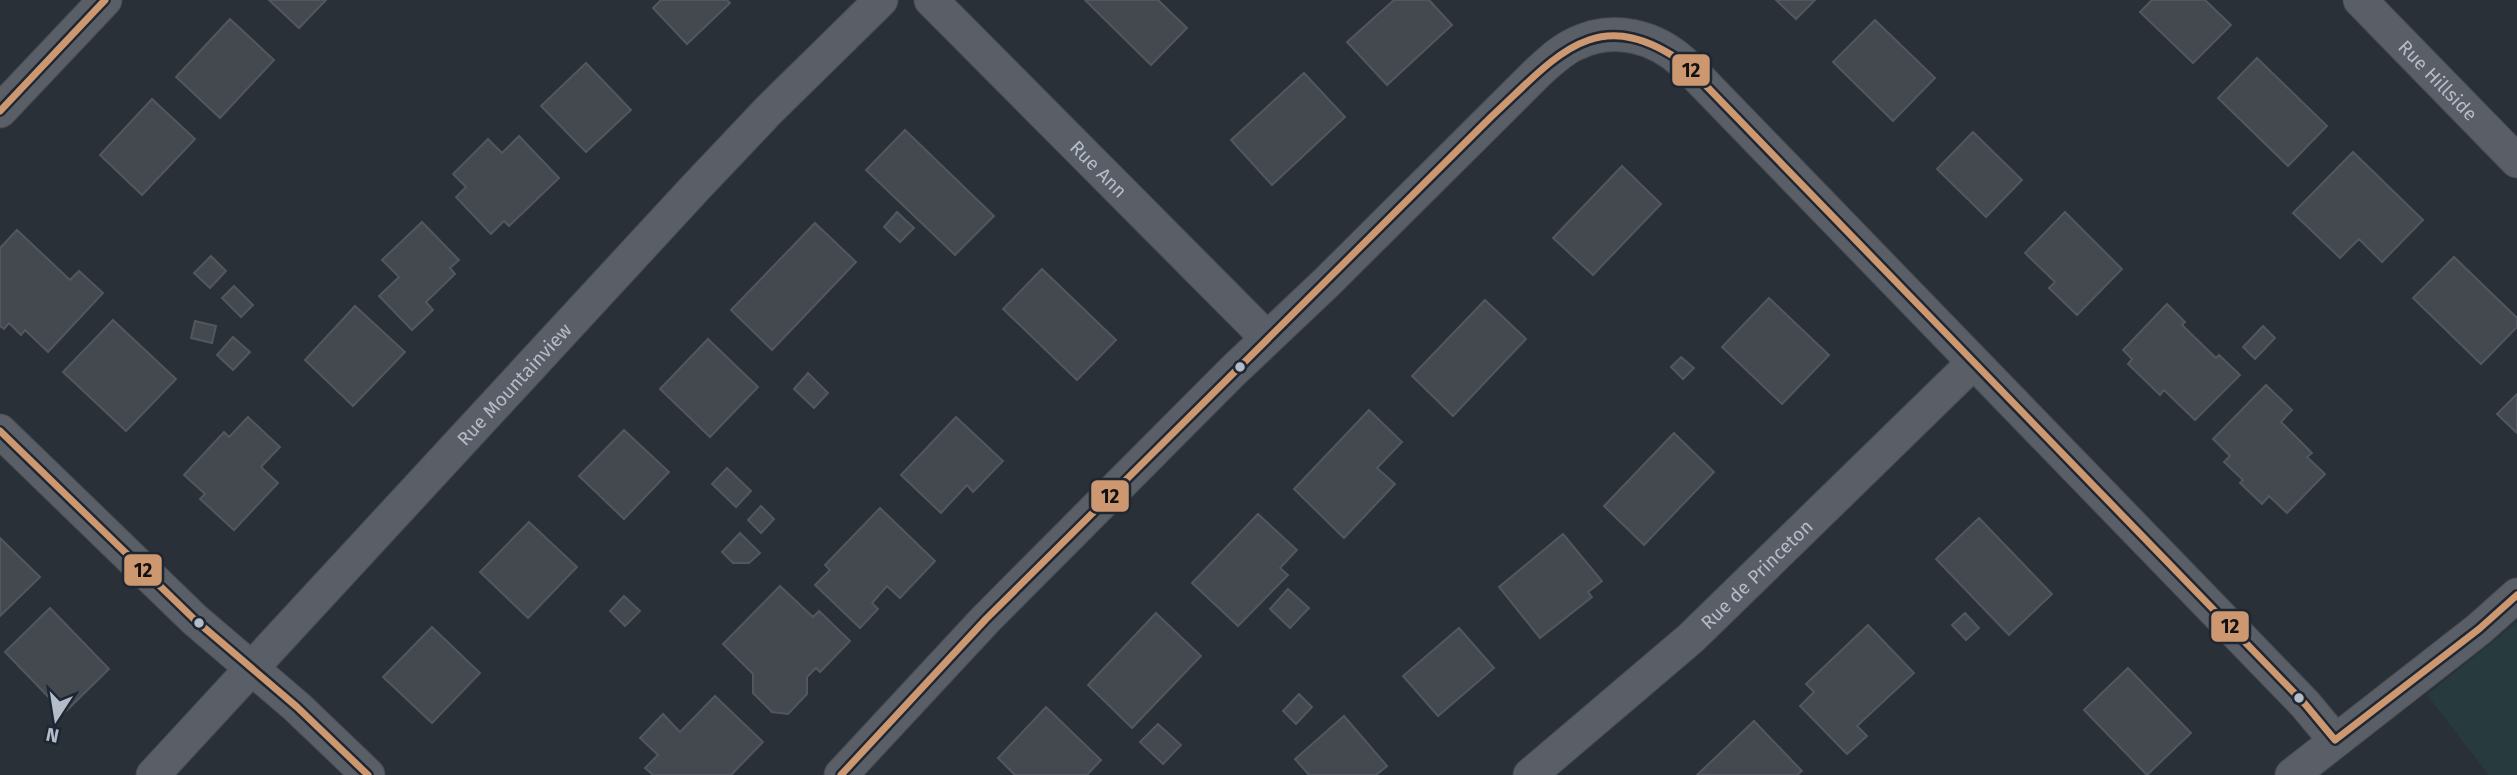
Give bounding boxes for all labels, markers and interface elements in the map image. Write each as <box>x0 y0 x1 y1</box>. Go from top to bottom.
street label: Rue Hillside <box>2394 36 2482 126</box>
line badge: 12 <box>1671 53 1711 87</box>
text: 12 <box>1682 59 1700 82</box>
street label: Rue Ann <box>1065 136 1132 202</box>
street label: Rue Mountainview <box>452 318 577 450</box>
unlabelled marker <box>1233 360 1247 374</box>
line badge: 12 <box>1090 479 1130 513</box>
text: 12 <box>1101 485 1119 508</box>
street label: Rue de Princeton <box>1696 515 1818 634</box>
line badge: 12 <box>123 553 163 587</box>
text: 12 <box>134 559 152 582</box>
line badge: 12 <box>2210 610 2250 643</box>
text: 12 <box>2221 615 2239 638</box>
unlabelled marker <box>192 616 206 630</box>
north arrow <box>21 684 91 754</box>
unlabelled marker <box>2292 691 2306 705</box>
text: N <box>44 723 61 748</box>

